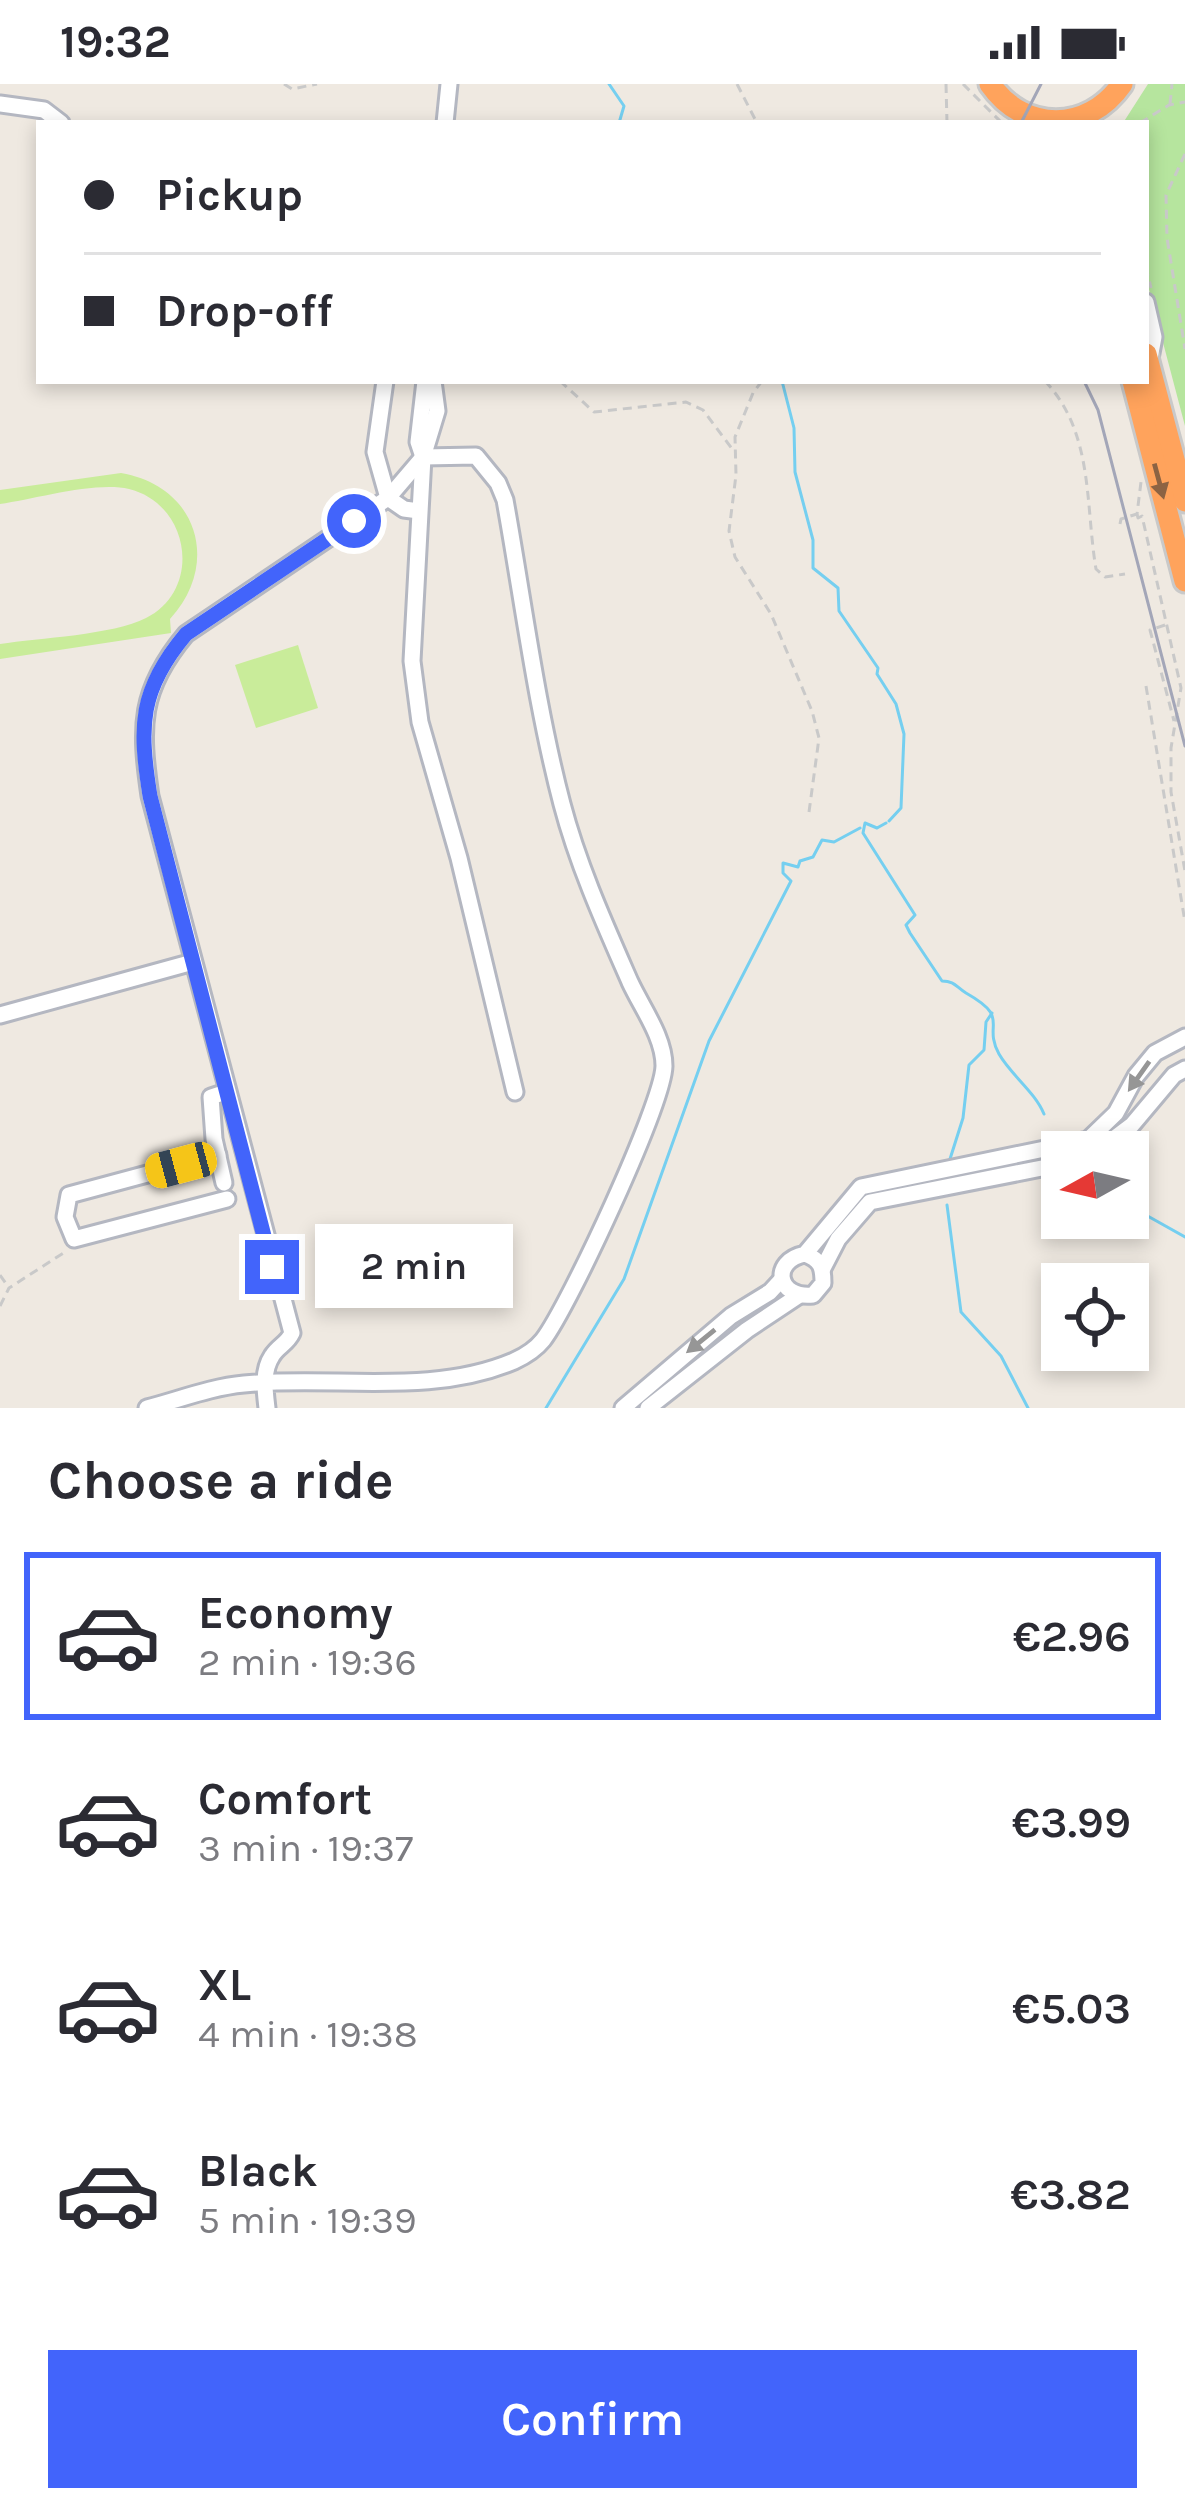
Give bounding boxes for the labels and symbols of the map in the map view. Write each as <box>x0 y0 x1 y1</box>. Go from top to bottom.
one-way arrow <box>1150 463 1169 500</box>
route start <box>327 494 381 548</box>
one-way arrow <box>1128 1060 1151 1092</box>
north arrow <box>1041 1131 1149 1239</box>
car <box>142 1138 220 1192</box>
callout: 2 min <box>314 1225 512 1309</box>
route end <box>245 1240 299 1294</box>
one-way arrow <box>686 1328 717 1353</box>

